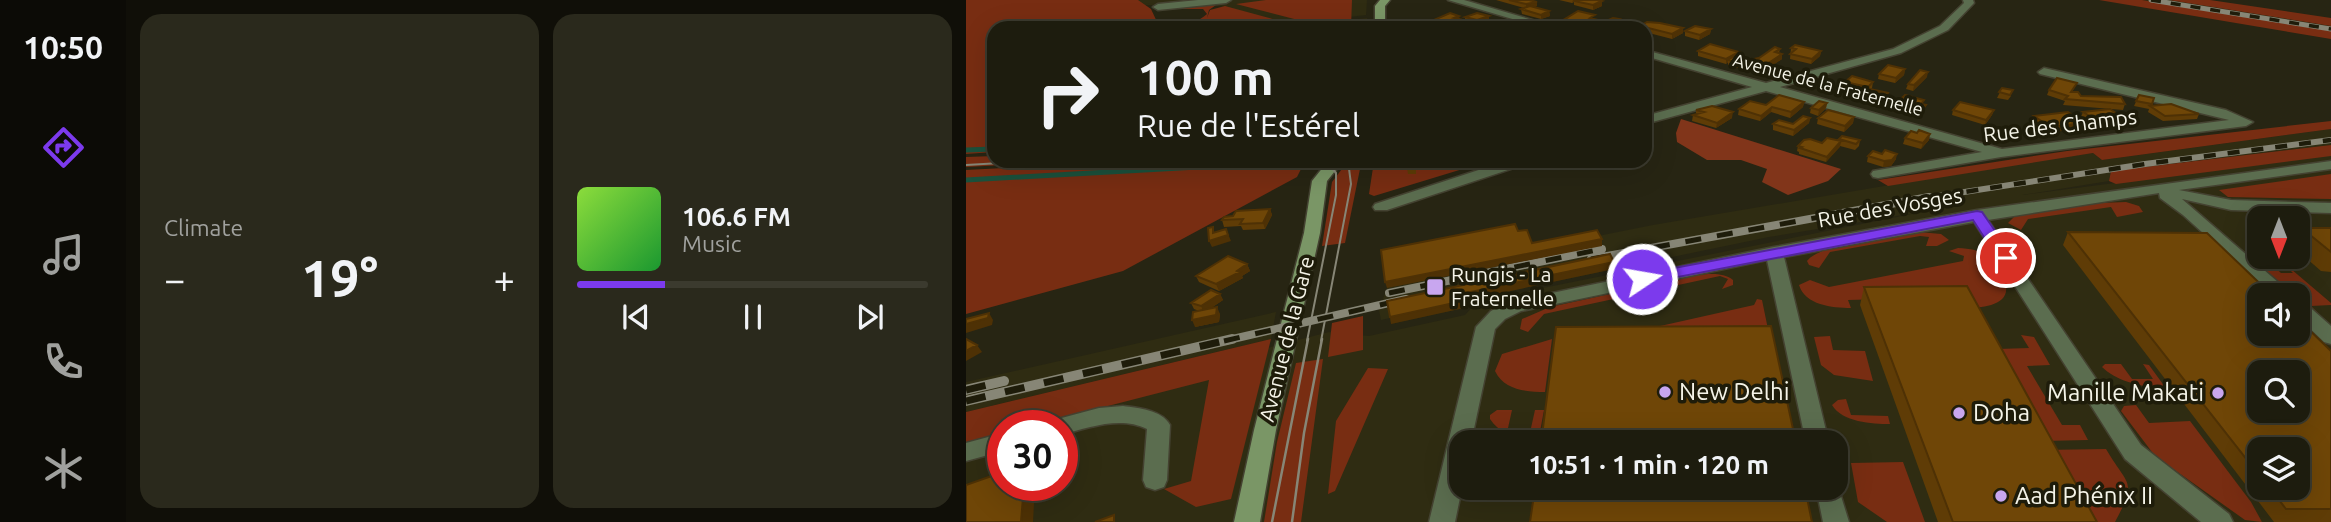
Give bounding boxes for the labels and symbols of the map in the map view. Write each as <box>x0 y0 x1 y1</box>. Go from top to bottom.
street label: Avenue de la Fraternelle <box>1731 49 1926 119</box>
street label: Rue des Champs <box>1982 104 2138 146</box>
street label: Rue des Vosges <box>1816 183 1964 232</box>
north arrow <box>2247 206 2310 270</box>
pin <box>1976 228 2036 288</box>
position arrow <box>1605 242 1679 316</box>
street label: Avenue de la Gare <box>1254 254 1318 424</box>
place label: Rungis - La Fraternelle <box>1451 262 1554 310</box>
marker: Rungis - La Fraternelle <box>1425 277 1445 297</box>
place label: New Delhi <box>1679 378 1790 405</box>
place label: Manille Makati <box>2047 379 2204 406</box>
marker: New Delhi <box>1657 384 1673 400</box>
marker: Manille Makati <box>2210 385 2226 401</box>
place label: Doha <box>1973 399 2030 426</box>
marker: Doha <box>1951 405 1967 421</box>
speed limit sign: 30 <box>987 410 1078 501</box>
place label: Aad Phénix II <box>2015 482 2153 509</box>
marker: Aad Phénix II <box>1993 488 2009 504</box>

